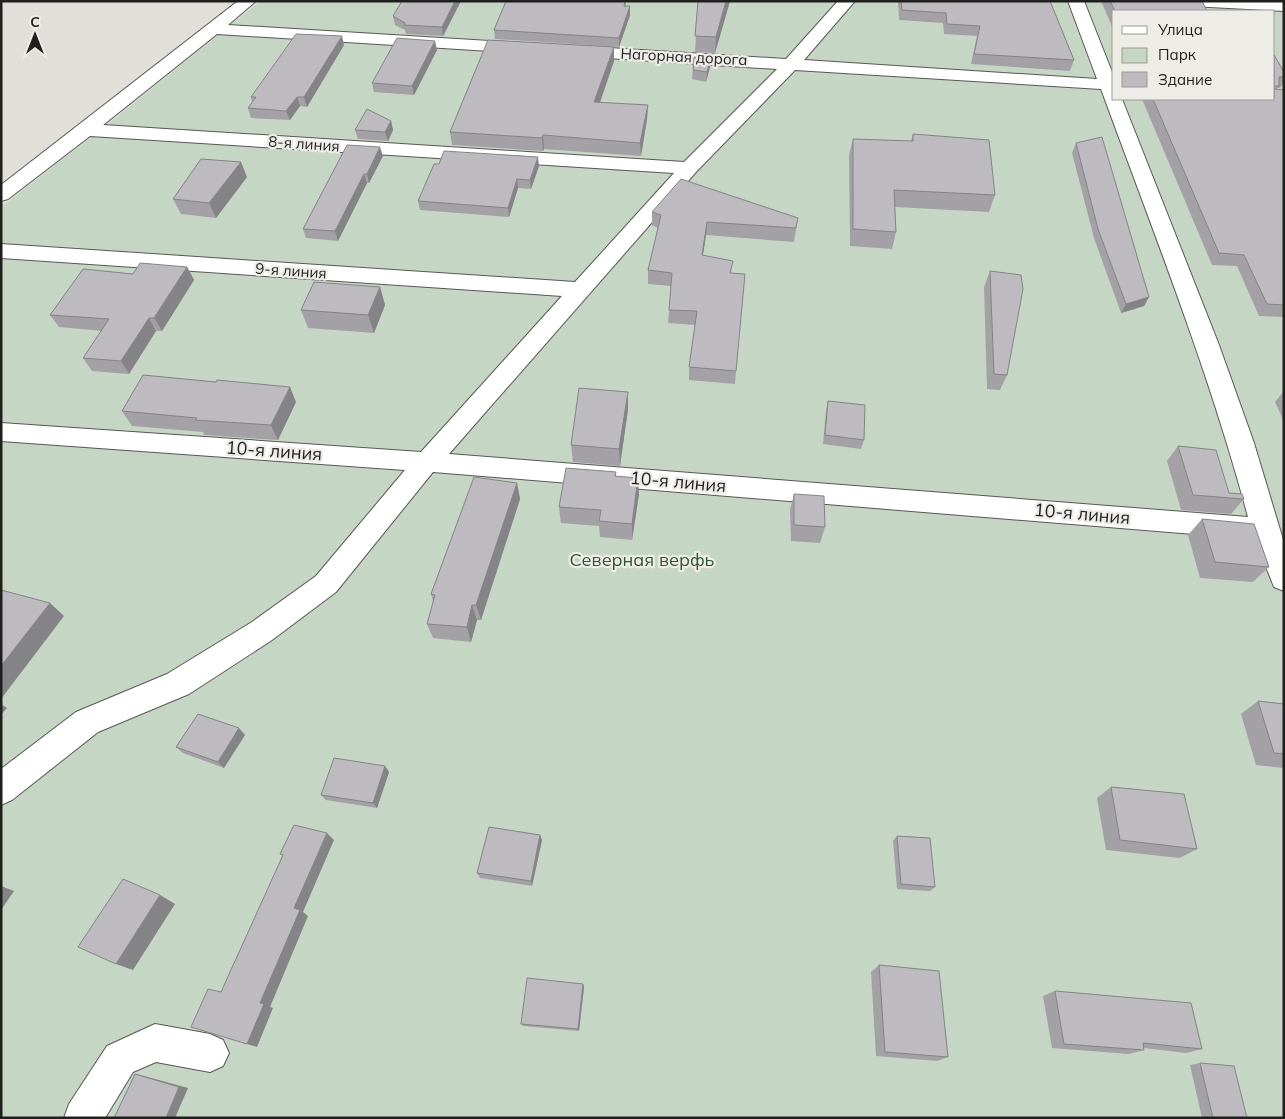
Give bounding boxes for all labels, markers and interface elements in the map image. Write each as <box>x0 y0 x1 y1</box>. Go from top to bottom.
north arrow <box>10 10 60 60</box>
legend <box>1112 10 1275 100</box>
text: С <box>30 13 40 31</box>
text: Улица <box>1157 20 1203 39</box>
street label: Нагорная дорога <box>620 44 748 69</box>
text: Парк <box>1158 45 1197 64</box>
text: Здание <box>1158 70 1212 89</box>
street label: 8-я линия <box>268 132 340 155</box>
street label: 9-я линия <box>255 259 327 282</box>
street label: 10-я линия <box>225 436 323 465</box>
street label: 10-я линия <box>629 466 727 497</box>
street label: 10-я линия <box>1033 498 1131 529</box>
park label: Северная верфь <box>569 548 715 571</box>

